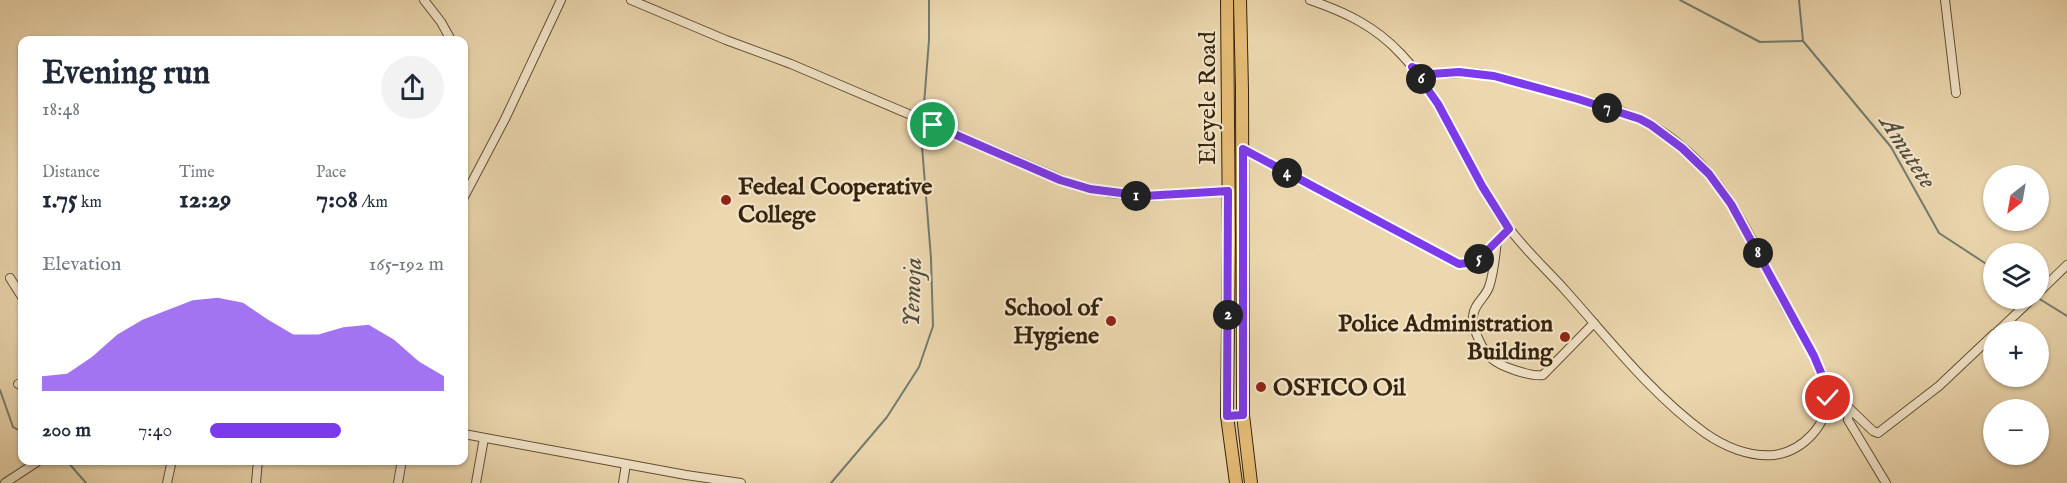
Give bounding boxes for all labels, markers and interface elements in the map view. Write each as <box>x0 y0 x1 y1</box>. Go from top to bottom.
street label: Eleyele Road <box>1193 31 1224 165</box>
text: Evening run <box>42 53 210 95</box>
button: share <box>381 56 444 119</box>
pin: 6 <box>1406 64 1436 94</box>
text: 6 <box>1418 69 1424 89</box>
pin: 7 <box>1592 93 1622 123</box>
text: 18:48 <box>42 97 80 122</box>
text: 7 <box>1603 98 1611 118</box>
pin <box>907 99 958 150</box>
water label: Amutete <box>1870 106 1944 195</box>
icon: arrive <box>916 108 949 141</box>
pin: 4 <box>1272 158 1302 188</box>
text: Distance <box>42 163 100 183</box>
text: Time <box>179 163 215 183</box>
text: Pace <box>316 163 346 183</box>
text: 4 <box>1283 163 1291 183</box>
north arrow <box>1983 165 2049 231</box>
map controls <box>1983 165 2049 465</box>
place label: Fedeal Cooperative College <box>738 172 932 231</box>
pin: 1 <box>1121 181 1151 211</box>
text: 1.75 <box>42 183 77 216</box>
text: 12:29 <box>179 183 231 216</box>
text: 7:08 <box>316 183 358 216</box>
text: 1 <box>1133 186 1139 206</box>
text: km <box>77 193 102 213</box>
text: /km <box>358 193 388 213</box>
marker: Fedeal Cooperative College <box>719 193 733 207</box>
pin: 8 <box>1743 238 1773 268</box>
text: 8 <box>1755 243 1761 263</box>
button: layers <box>1983 243 2049 309</box>
pin: 5 <box>1464 244 1494 274</box>
text: 5 <box>1476 249 1482 269</box>
text: Elevation <box>42 252 121 277</box>
text: 165–192 m <box>369 252 444 277</box>
water label: Yemoja <box>895 257 930 327</box>
place label: School of Hygiene <box>1005 293 1103 352</box>
pin: 2 <box>1213 300 1243 330</box>
text: 2 <box>1224 305 1232 325</box>
place label: Police Administration Building <box>1338 309 1554 368</box>
marker: School of Hygiene <box>1104 314 1118 328</box>
button: + <box>1983 321 2049 387</box>
marker: Police Administration Building <box>1558 330 1572 344</box>
pin <box>1802 372 1853 423</box>
place label: OSFICO Oil <box>1273 373 1406 404</box>
marker: OSFICO Oil <box>1254 380 1268 394</box>
icon: check <box>1811 381 1844 414</box>
button: − <box>1983 399 2049 465</box>
text: 200 m <box>42 418 91 443</box>
text: 7:40 <box>138 418 172 443</box>

